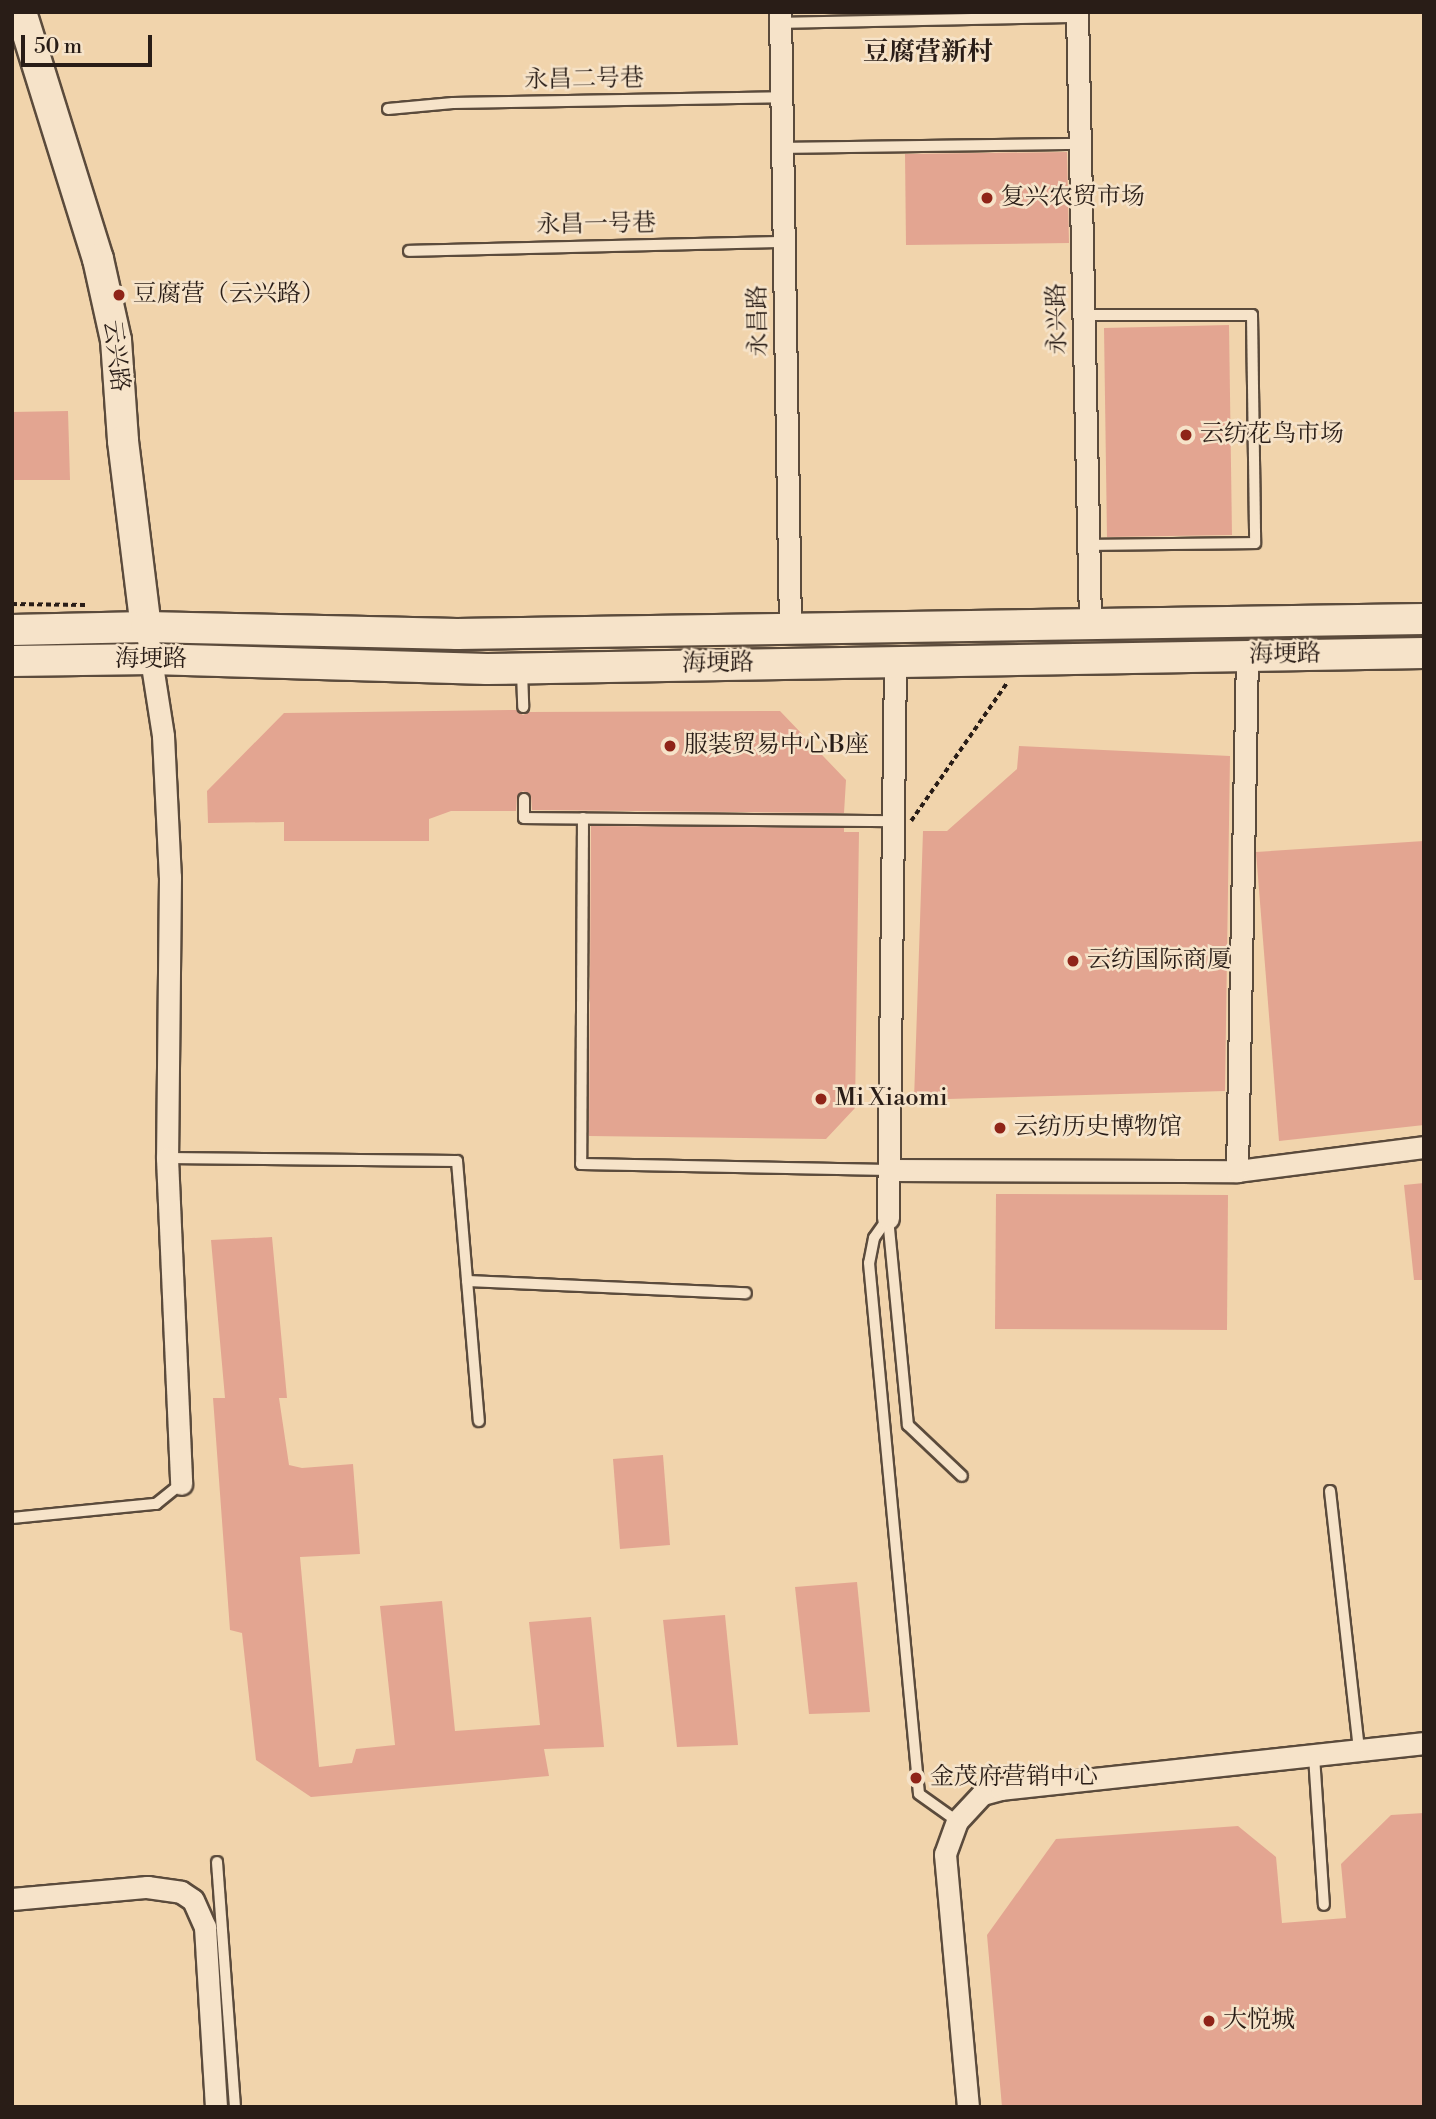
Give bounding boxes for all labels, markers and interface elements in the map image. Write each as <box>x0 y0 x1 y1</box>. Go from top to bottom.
scale bar <box>24 21 156 65</box>
text: 50 m <box>34 34 82 60</box>
district label: 豆腐营新村 <box>863 37 993 69</box>
street label: 永昌二号巷 <box>524 65 644 95</box>
place label: 复兴农贸市场 <box>1001 184 1145 212</box>
marker: 复兴农贸市场 <box>979 190 995 206</box>
street label: 永昌一号巷 <box>536 210 656 240</box>
place label: 豆腐营（云兴路） <box>133 281 325 309</box>
street label: 永兴路 <box>1043 283 1073 355</box>
street label: 永昌路 <box>744 285 774 357</box>
marker: 豆腐营（云兴路） <box>111 287 127 303</box>
street label: 云兴路 <box>96 319 134 393</box>
place label: 云纺花鸟市场 <box>1200 421 1344 449</box>
marker: 云纺花鸟市场 <box>1178 427 1194 443</box>
street label: 海埂路 <box>1249 640 1321 670</box>
street label: 海埂路 <box>115 646 187 674</box>
street label: 海埂路 <box>682 649 754 679</box>
place label: 服装贸易中心B座 <box>684 732 869 760</box>
marker: 服装贸易中心B座 <box>662 738 678 754</box>
place label: 云纺国际商厦 <box>1087 947 1231 975</box>
marker: 云纺国际商厦 <box>1065 953 1081 969</box>
place label: Mi Xiaomi <box>835 1085 948 1113</box>
marker: Mi Xiaomi <box>813 1091 829 1107</box>
place label: 云纺历史博物馆 <box>1014 1114 1182 1142</box>
marker: 云纺历史博物馆 <box>992 1120 1008 1136</box>
place label: 金茂府营销中心 <box>930 1764 1098 1792</box>
marker: 金茂府营销中心 <box>908 1770 924 1786</box>
place label: 大悦城 <box>1223 2007 1295 2035</box>
marker: 大悦城 <box>1201 2013 1217 2029</box>

